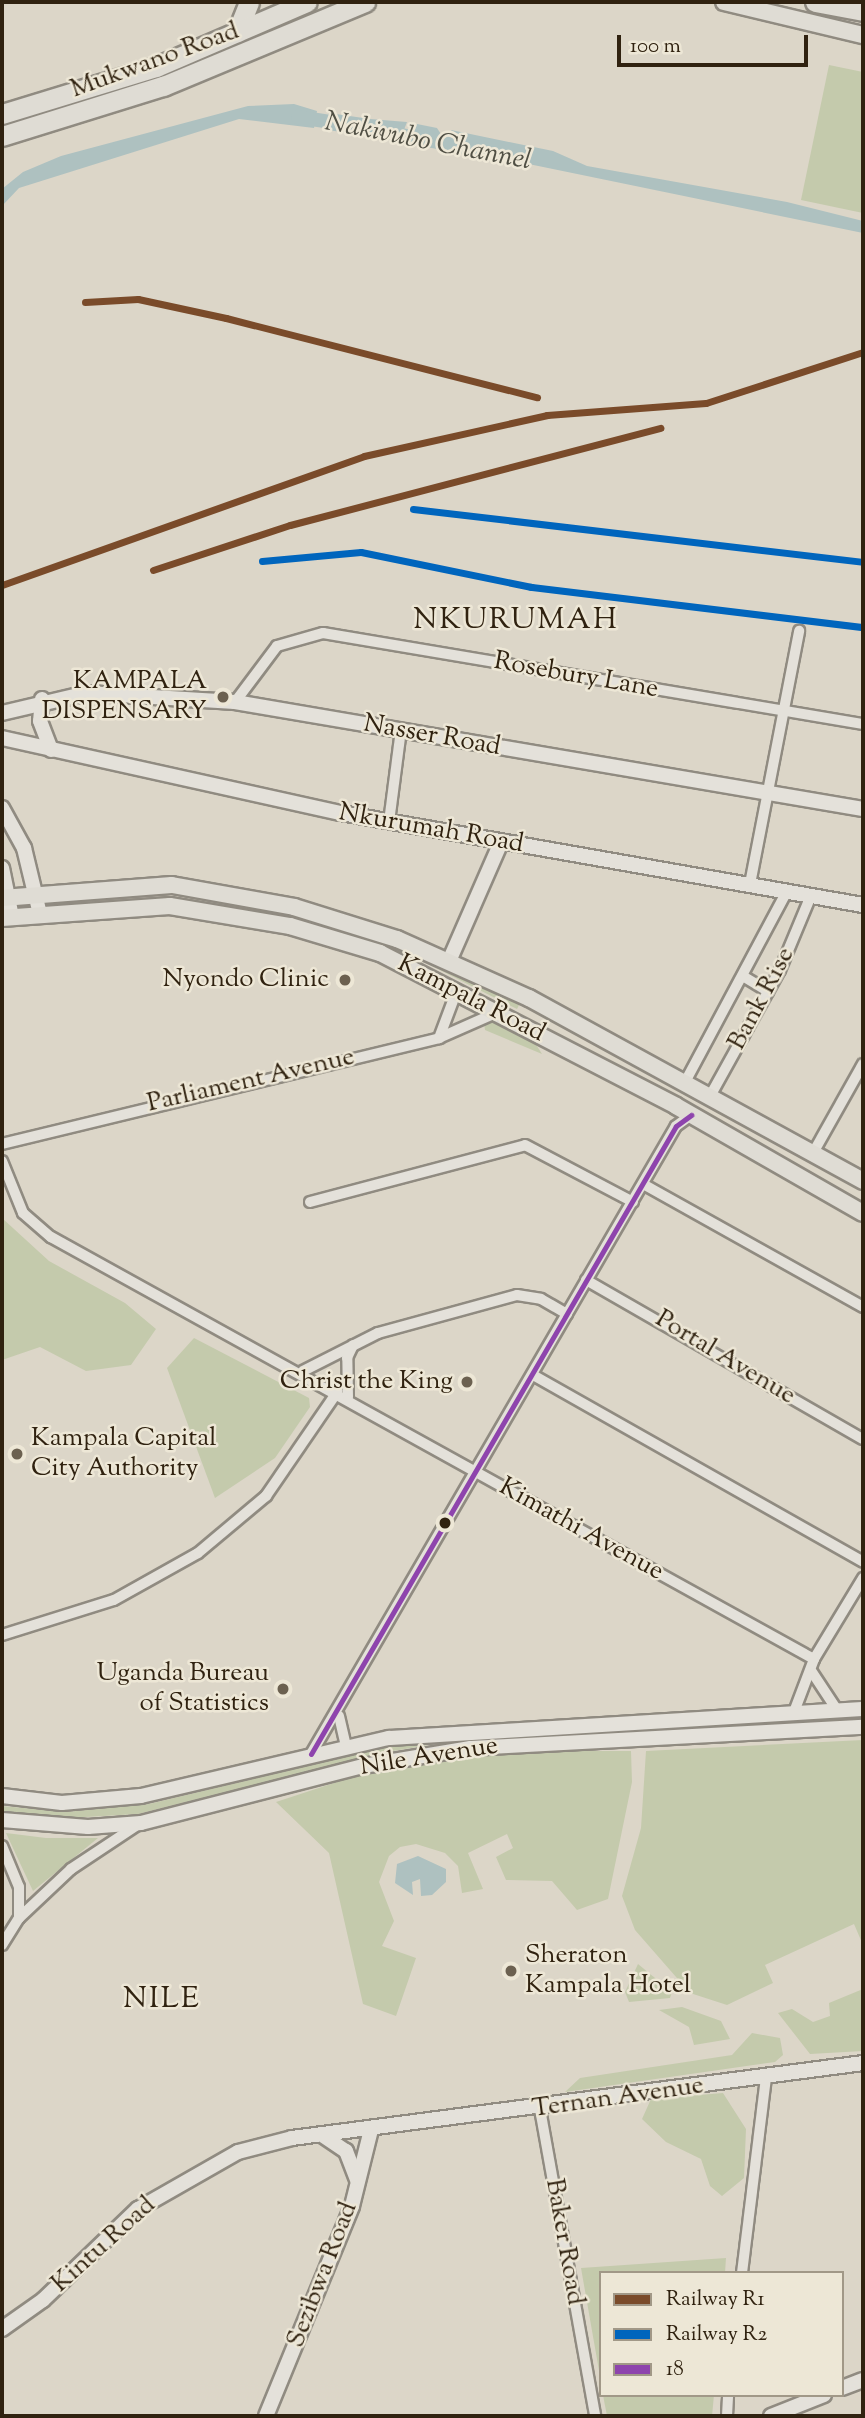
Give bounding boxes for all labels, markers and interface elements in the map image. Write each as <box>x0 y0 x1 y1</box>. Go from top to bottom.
street label: Mukwano Road <box>67 16 243 106</box>
scale bar <box>620 21 811 65</box>
text: 100 m <box>630 32 681 62</box>
water label: Nakivubo Channel <box>322 106 534 178</box>
district label: NKURUMAH <box>414 603 618 639</box>
street label: Rosebury Lane <box>491 646 661 706</box>
place label: KAMPALA DISPENSARY <box>42 666 207 728</box>
marker: KAMPALA DISPENSARY <box>213 687 233 707</box>
street label: Nasser Road <box>361 709 503 763</box>
street label: Nkurumah Road <box>336 797 526 861</box>
street label: Bank Rise <box>722 942 802 1056</box>
street label: Kampala Road <box>392 948 550 1050</box>
place label: Nyondo Clinic <box>162 964 329 996</box>
marker: Nyondo Clinic <box>335 970 355 990</box>
street label: Parliament Avenue <box>144 1042 358 1120</box>
street label: Portal Avenue <box>649 1304 801 1412</box>
place label: Christ the King <box>280 1366 453 1398</box>
marker: Christ the King <box>459 1374 475 1390</box>
place label: Kampala Capital City Authority <box>31 1423 216 1484</box>
marker: Kampala Capital City Authority <box>9 1446 25 1462</box>
street label: Kimathi Avenue <box>493 1472 669 1588</box>
unlabelled marker <box>438 1516 452 1530</box>
place label: Uganda Bureau of Statistics <box>96 1658 269 1720</box>
marker: Uganda Bureau of Statistics <box>275 1681 291 1697</box>
street label: Nile Avenue <box>358 1731 500 1783</box>
place label: Sheraton Kampala Hotel <box>525 1940 691 2002</box>
marker: Sheraton Kampala Hotel <box>503 1963 519 1979</box>
district label: NILE <box>124 1982 200 2018</box>
street label: Ternan Avenue <box>530 2071 706 2125</box>
street label: Baker Road <box>538 2176 590 2308</box>
street label: Kintu Road <box>46 2190 162 2300</box>
street label: Sezibwa Road <box>281 2198 365 2352</box>
legend <box>599 2271 844 2397</box>
text: Railway R1 <box>666 2285 765 2315</box>
text: Railway R2 <box>666 2320 767 2350</box>
text: 18 <box>666 2355 684 2385</box>

